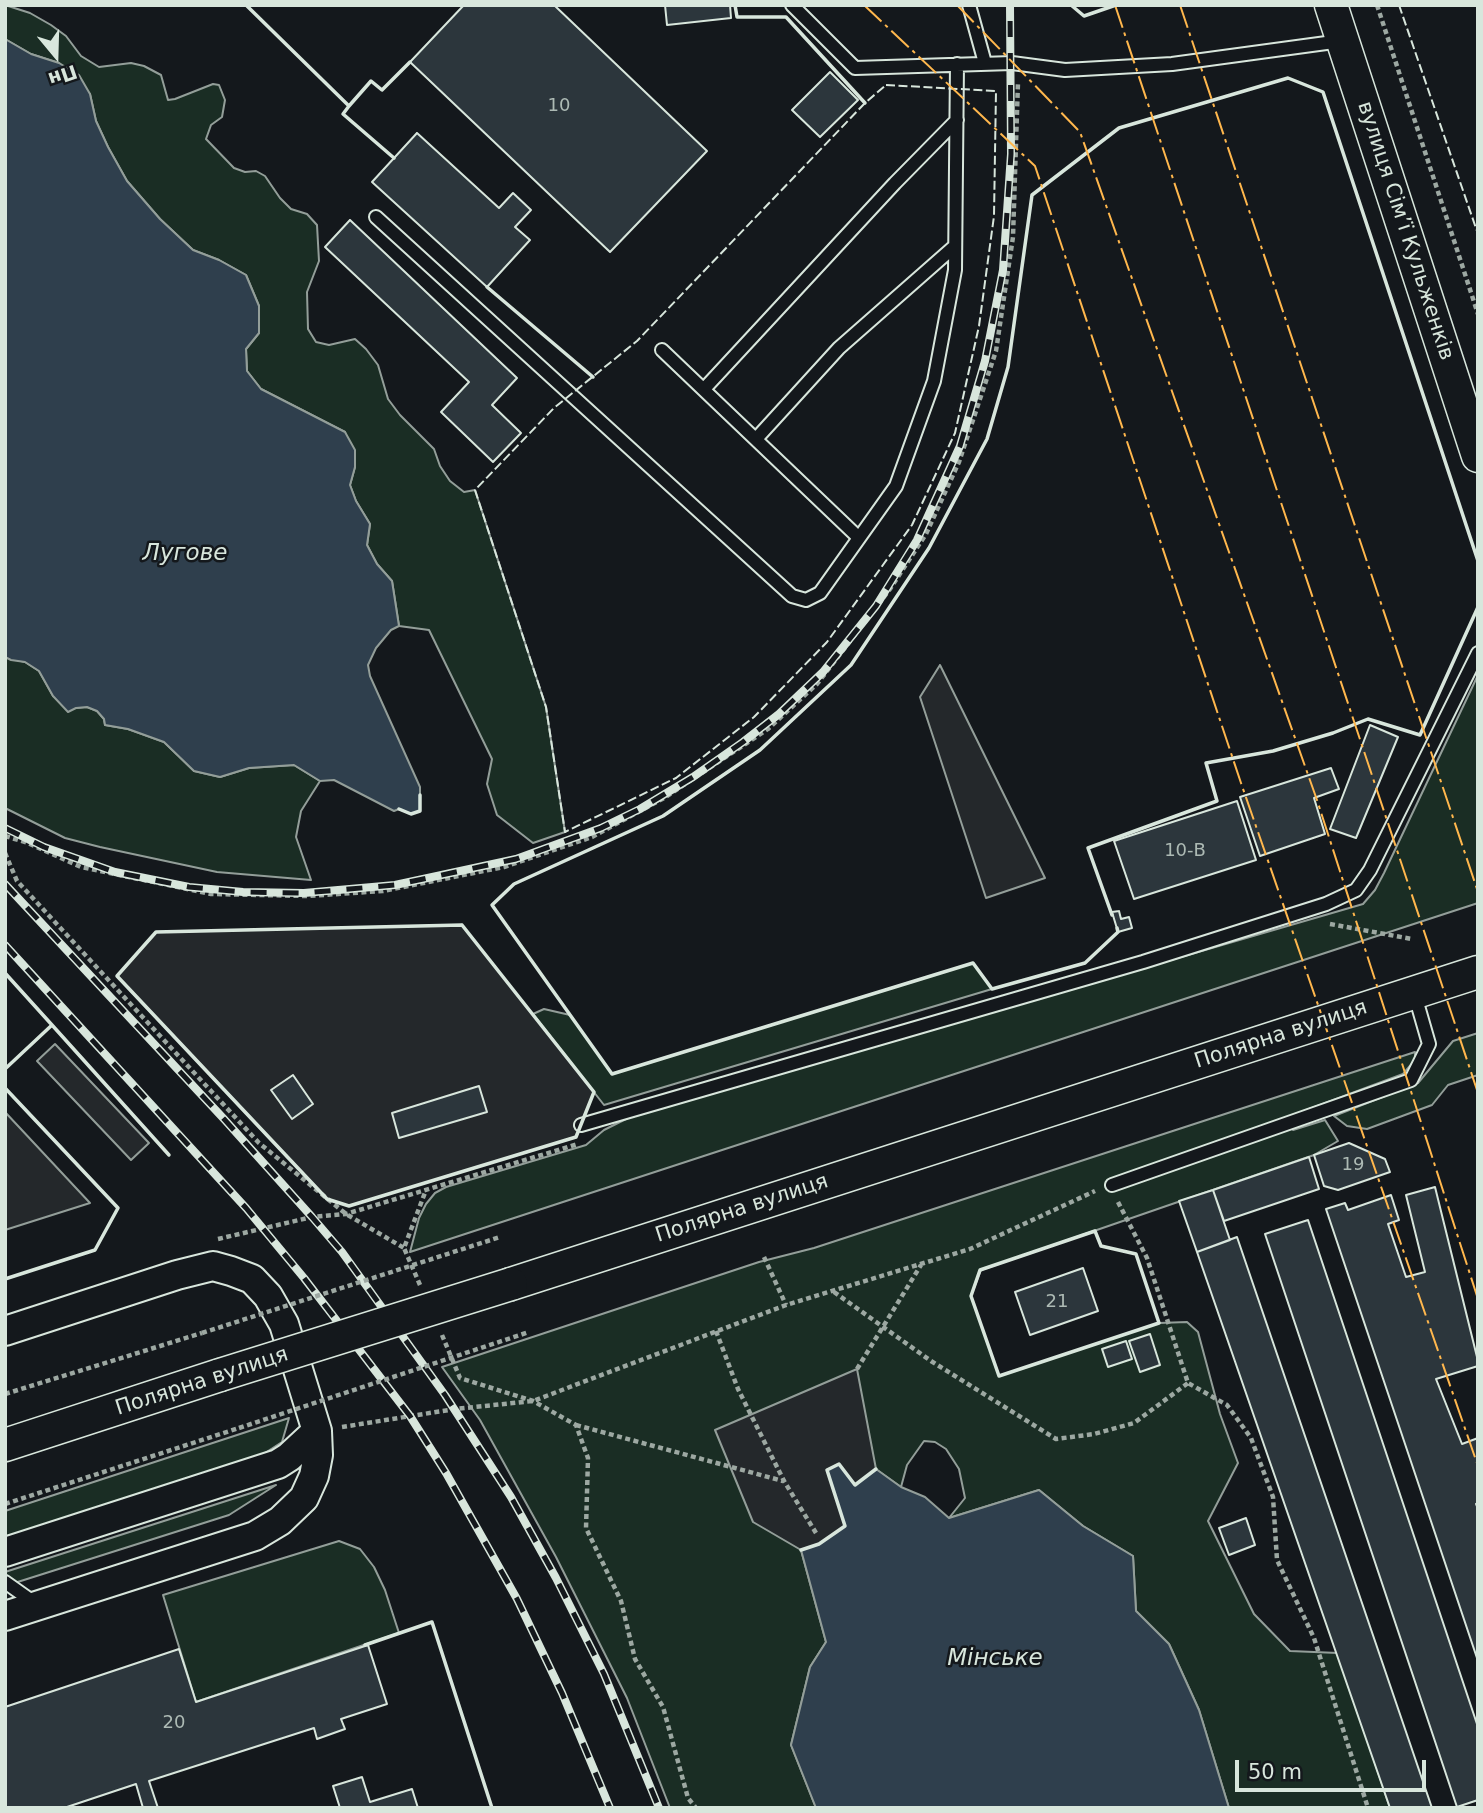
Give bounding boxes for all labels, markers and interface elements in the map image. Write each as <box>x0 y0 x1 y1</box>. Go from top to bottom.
north arrow <box>21 21 91 91</box>
text: Пн <box>46 61 80 91</box>
house number: 10 <box>548 95 570 117</box>
street label: вулиця Сімʼї Кульженків <box>1351 98 1459 364</box>
water label: Лугове <box>143 540 227 568</box>
house number: 10-В <box>1164 840 1206 862</box>
street label: Полярна вулиця <box>1191 995 1371 1075</box>
house number: 19 <box>1342 1154 1364 1176</box>
street label: Полярна вулиця <box>652 1169 832 1249</box>
house number: 21 <box>1046 1291 1068 1313</box>
street label: Полярна вулиця <box>112 1342 292 1422</box>
water label: Мінське <box>947 1645 1043 1673</box>
house number: 20 <box>163 1712 185 1734</box>
scale bar <box>1238 1746 1429 1790</box>
text: 50 m <box>1248 1760 1302 1784</box>

